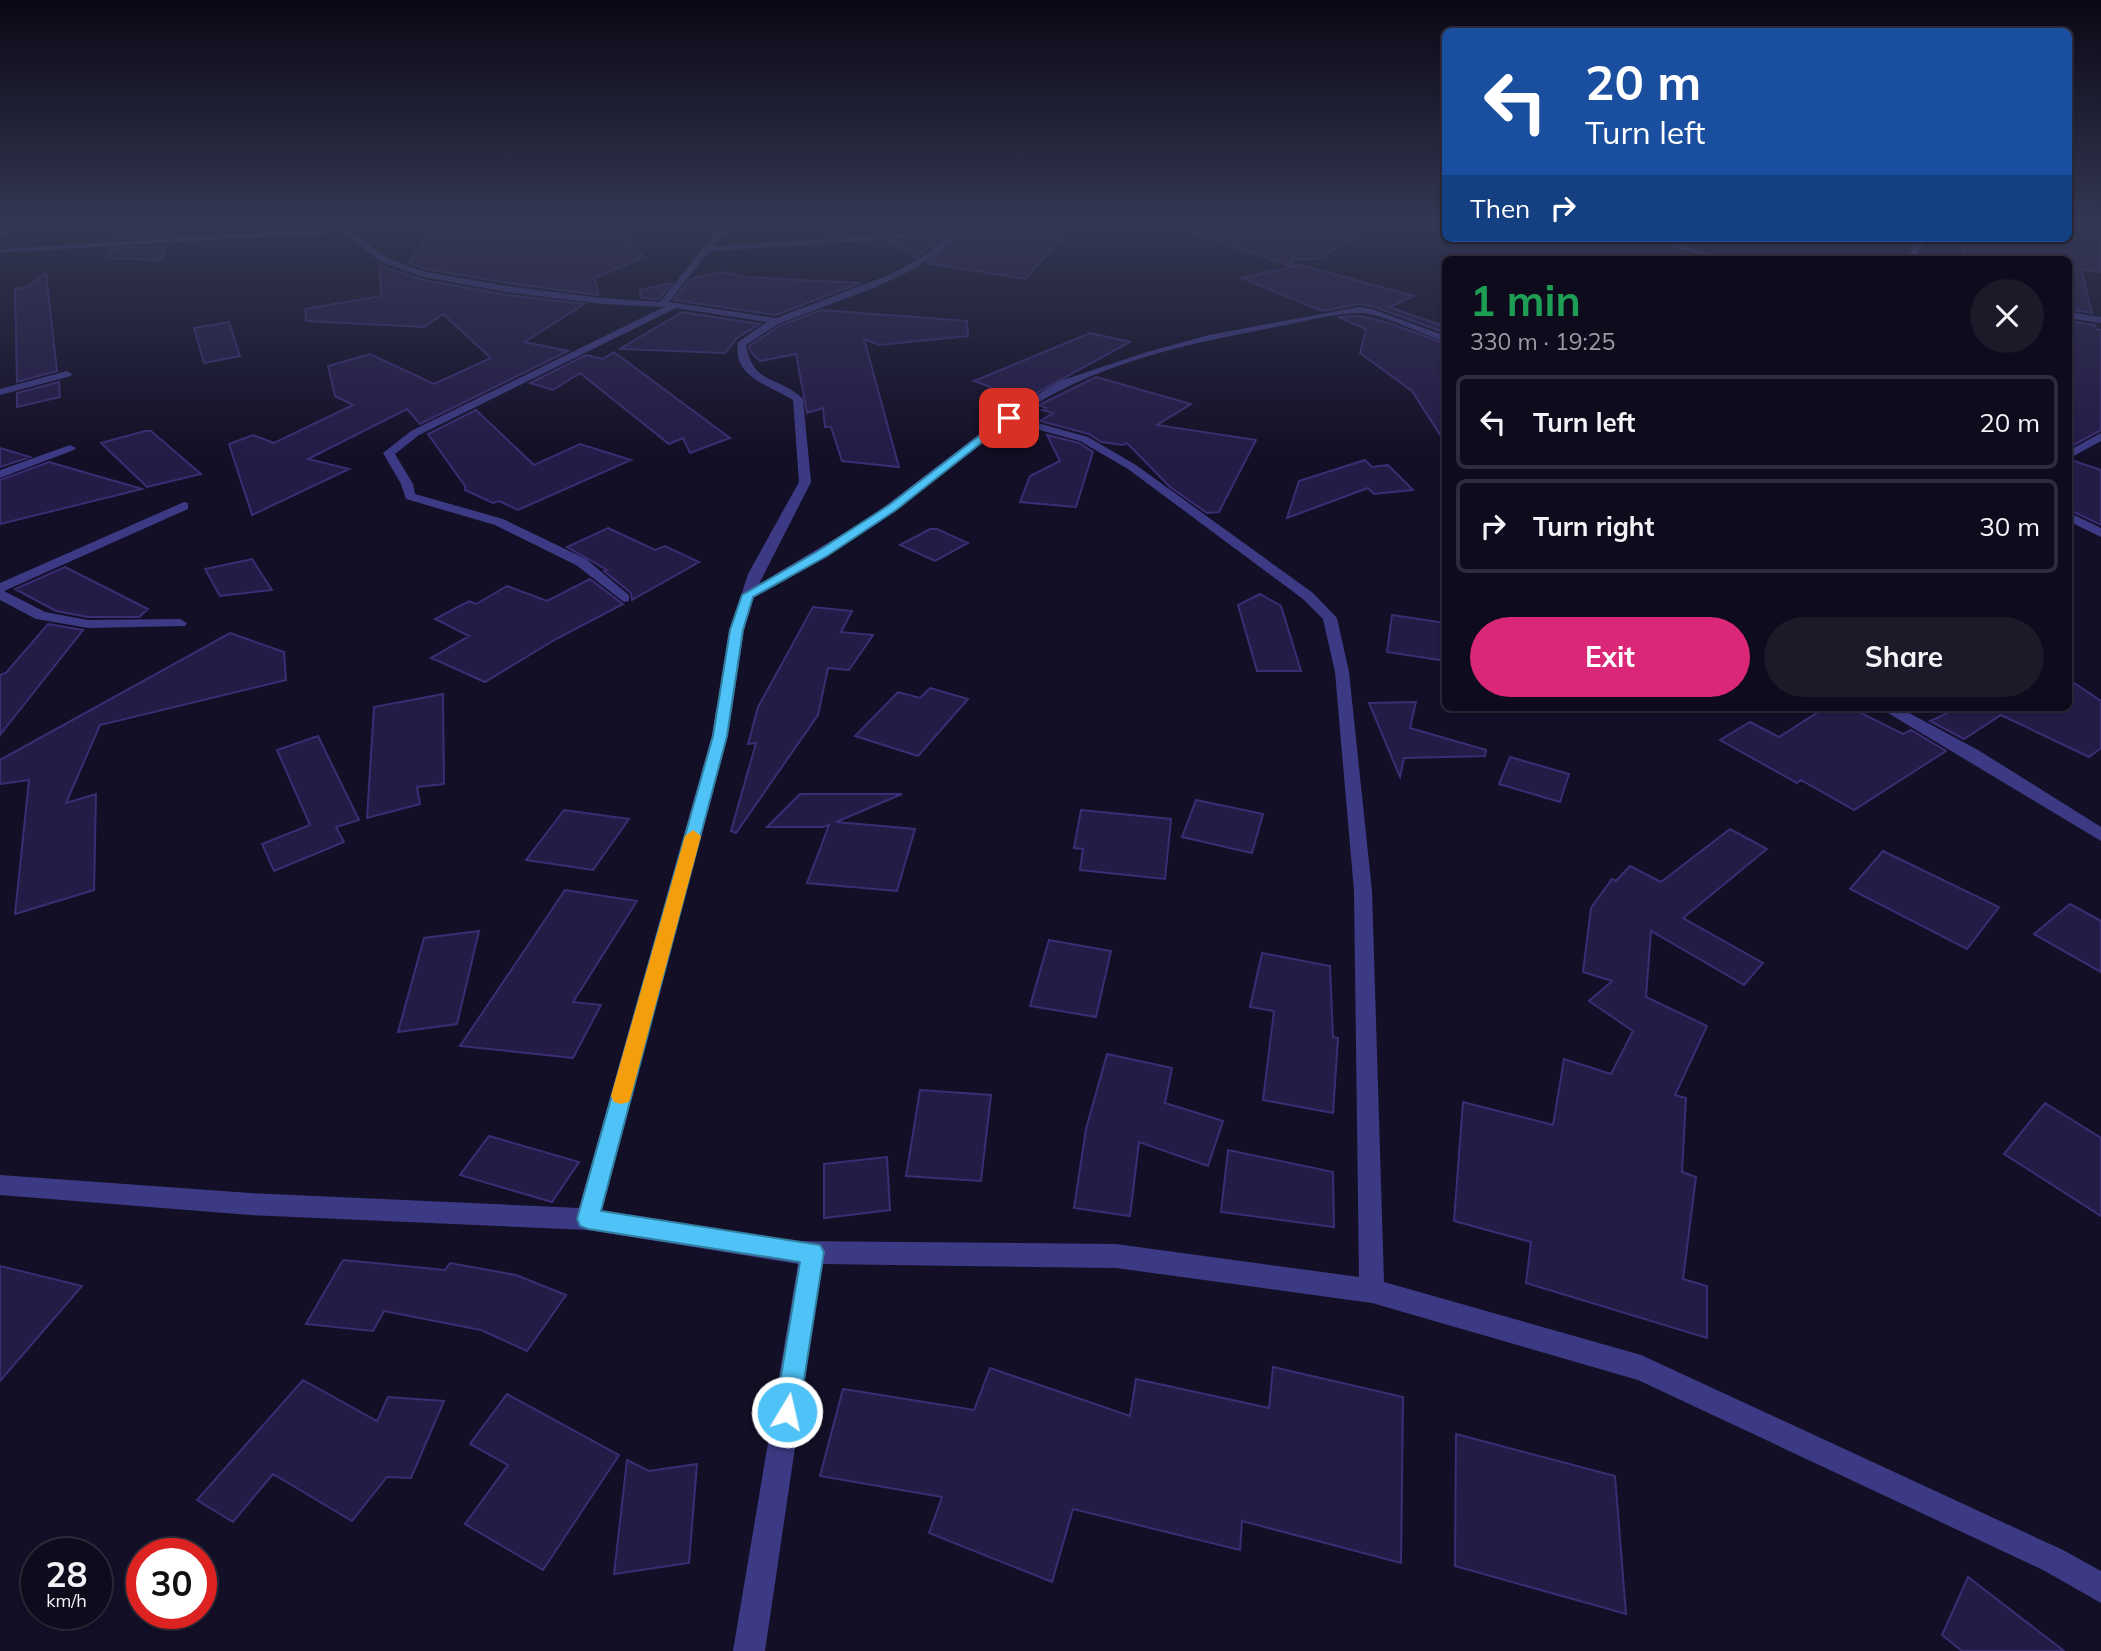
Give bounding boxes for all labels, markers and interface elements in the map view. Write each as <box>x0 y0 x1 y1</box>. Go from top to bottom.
text: 20 m <box>1585 51 1701 112</box>
icon: left <box>1470 56 1561 147</box>
text: Turn left <box>1585 112 1705 152</box>
icon: right <box>1544 189 1582 227</box>
text: Then <box>1470 192 1530 225</box>
text: 1 min <box>1470 274 1581 327</box>
button: close <box>1970 279 2044 353</box>
text: 330 m · 19:25 <box>1470 327 1615 356</box>
pin <box>979 388 1039 448</box>
icon: arrive <box>990 399 1028 437</box>
icon: left <box>1474 403 1512 441</box>
text: Turn left <box>1533 406 1635 439</box>
text: 20 m <box>1979 406 2040 439</box>
icon: right <box>1474 507 1512 545</box>
text: Turn right <box>1533 510 1654 543</box>
text: 30 m <box>1979 510 2040 543</box>
button: Exit <box>1470 617 1750 697</box>
button: Share <box>1764 617 2044 697</box>
position arrow <box>750 1375 824 1449</box>
speed limit sign: 30 <box>126 1538 217 1629</box>
text: 28 <box>45 1552 88 1596</box>
text: km/h <box>46 1589 87 1612</box>

